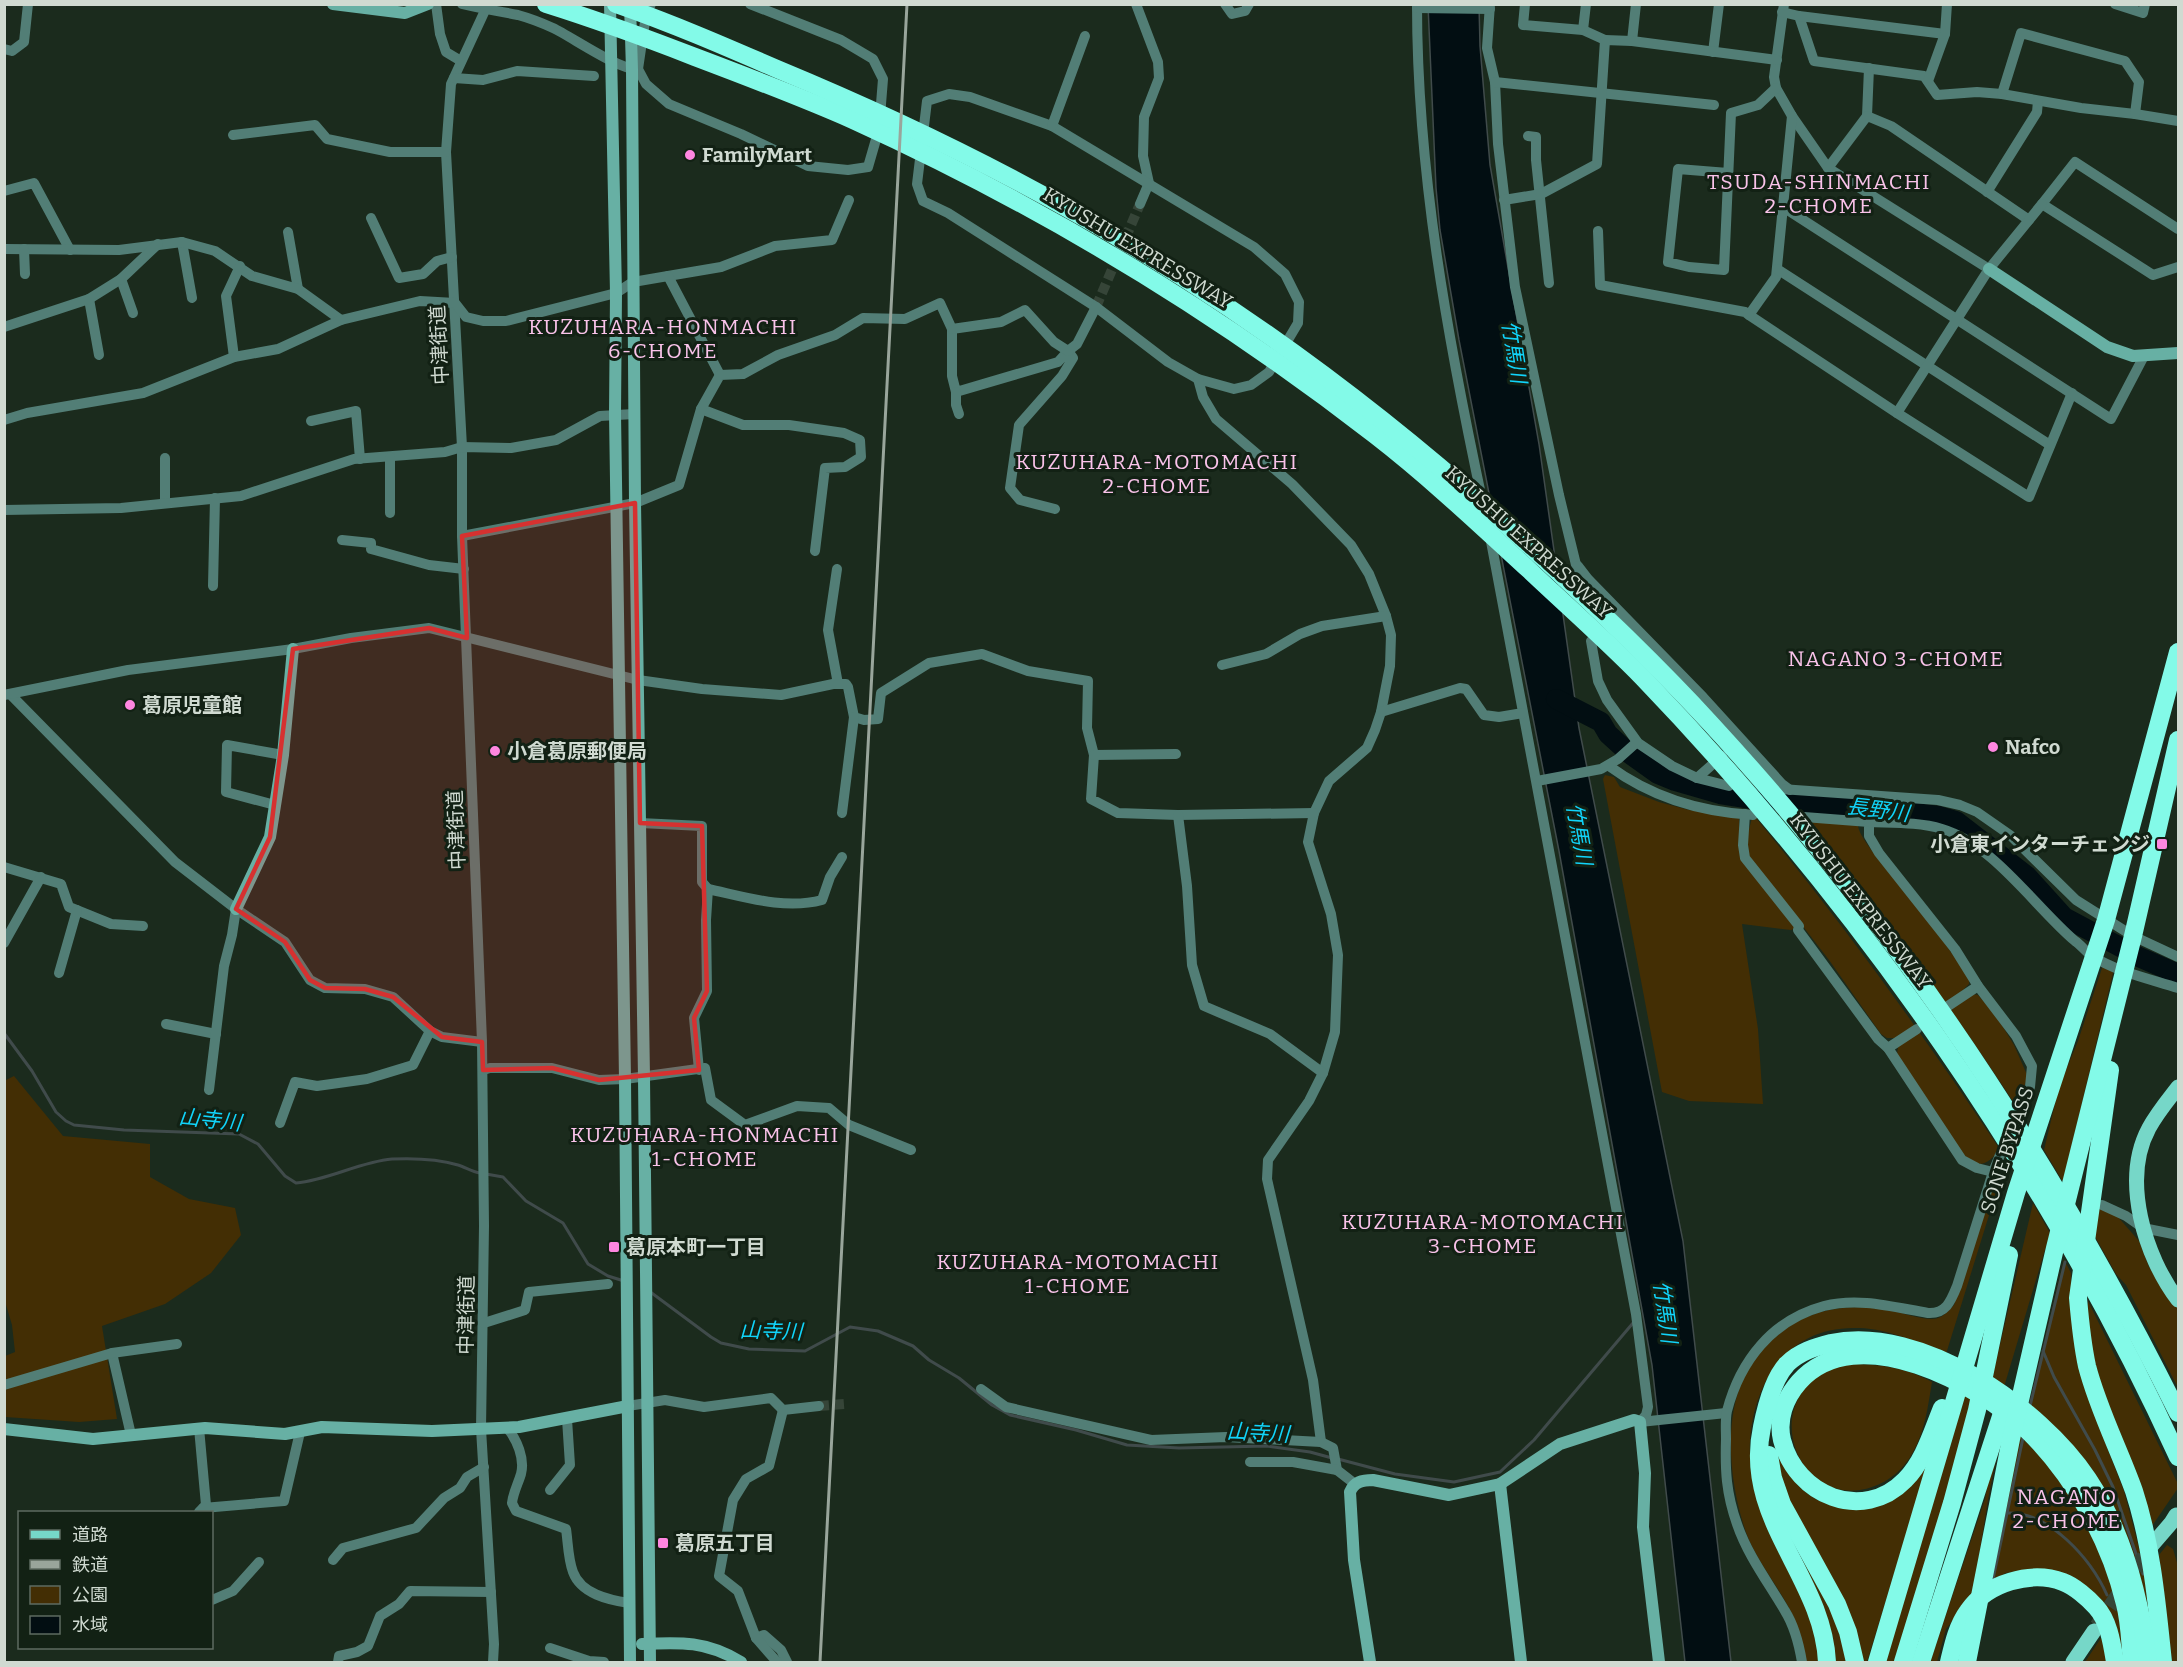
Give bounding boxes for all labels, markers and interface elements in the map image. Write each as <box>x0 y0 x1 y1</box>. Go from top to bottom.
place label: FamilyMart <box>702 143 812 167</box>
marker: FamilyMart <box>683 148 697 162</box>
district label: TSUDA-SHINMACHI 2-CHOME <box>1707 169 1931 219</box>
street label: KYUSHU EXPRESSWAY <box>1039 182 1237 314</box>
street label: 中津街道 <box>425 304 453 386</box>
district label: KUZUHARA-HONMACHI 6-CHOME <box>528 314 798 364</box>
water label: 竹馬川 <box>1496 319 1532 387</box>
district label: KUZUHARA-MOTOMACHI 2-CHOME <box>1015 449 1299 499</box>
street label: KYUSHU EXPRESSWAY <box>1441 461 1618 623</box>
district label: NAGANO 3-CHOME <box>1788 646 2004 672</box>
place label: 葛原児童館 <box>142 693 242 717</box>
marker: 葛原児童館 <box>123 698 137 712</box>
place label: Nafco <box>2005 735 2060 759</box>
place label: 小倉葛原郵便局 <box>507 739 647 763</box>
marker: Nafco <box>1986 740 2000 754</box>
marker: 小倉葛原郵便局 <box>488 744 502 758</box>
street label: 中津街道 <box>443 790 469 870</box>
water label: 長野川 <box>1845 793 1913 827</box>
water label: 竹馬川 <box>1561 801 1598 869</box>
street label: KYUSHU EXPRESSWAY <box>1785 808 1937 994</box>
place label: 小倉東インターチェンジ <box>1930 832 2150 856</box>
marker: 小倉東インターチェンジ <box>2155 837 2169 851</box>
street label: SONE BYPASS <box>1975 1084 2039 1216</box>
water label: 山寺川 <box>177 1104 245 1136</box>
district label: KUZUHARA-HONMACHI 1-CHOME <box>570 1122 840 1172</box>
district label: KUZUHARA-MOTOMACHI 3-CHOME <box>1341 1209 1625 1259</box>
place label: 葛原本町一丁目 <box>626 1235 766 1259</box>
marker: 葛原本町一丁目 <box>607 1240 621 1254</box>
district label: KUZUHARA-MOTOMACHI 1-CHOME <box>936 1249 1220 1299</box>
street label: 中津街道 <box>453 1275 479 1355</box>
water label: 竹馬川 <box>1648 1279 1683 1347</box>
water label: 山寺川 <box>739 1317 805 1345</box>
water label: 山寺川 <box>1226 1418 1292 1448</box>
district label: NAGANO 2-CHOME <box>2012 1484 2122 1534</box>
legend <box>18 1511 213 1649</box>
text: 道路 <box>72 1524 108 1546</box>
place label: 葛原五丁目 <box>675 1531 775 1555</box>
marker: 葛原五丁目 <box>656 1536 670 1550</box>
text: 鉄道 <box>72 1554 108 1576</box>
text: 公園 <box>72 1584 108 1606</box>
text: 水域 <box>72 1614 108 1636</box>

